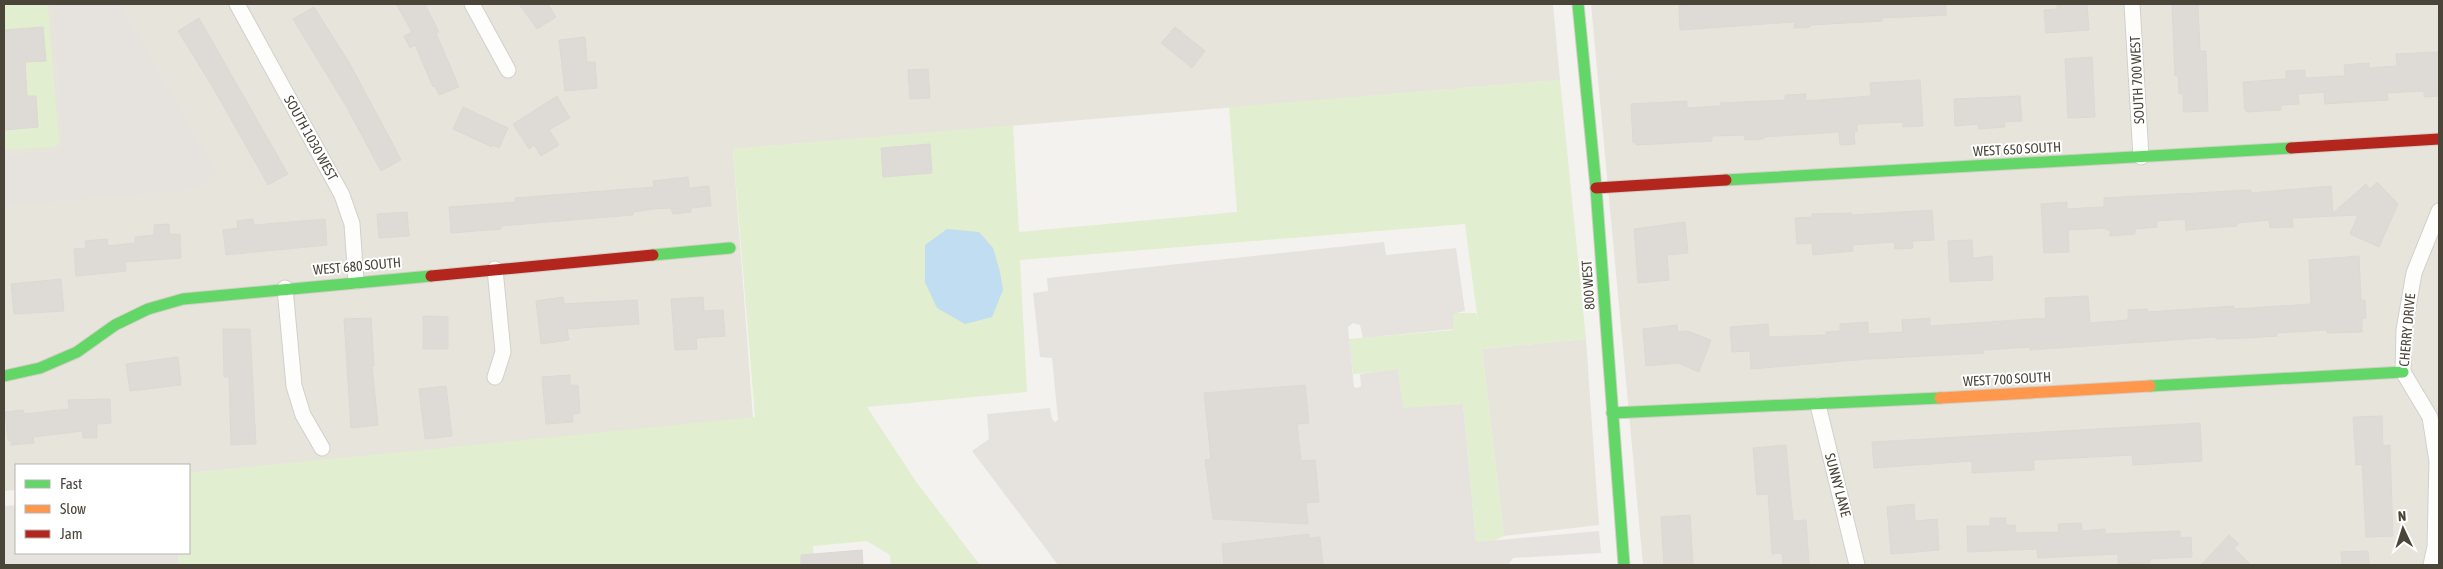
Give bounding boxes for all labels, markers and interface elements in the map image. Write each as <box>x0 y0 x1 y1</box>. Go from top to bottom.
street label: SOUTH 700 WEST <box>2127 35 2147 125</box>
street label: SOUTH 1030 WEST <box>281 93 341 183</box>
street label: WEST 650 SOUTH <box>1972 139 2062 159</box>
street label: WEST 680 SOUTH <box>312 254 402 278</box>
street label: 800 WEST <box>1578 260 1598 310</box>
street label: CHERRY DRIVE <box>2396 293 2418 367</box>
street label: WEST 700 SOUTH <box>1962 369 2052 389</box>
street label: SUNNY LANE <box>1822 451 1854 519</box>
legend <box>15 464 190 554</box>
text: Fast <box>60 475 82 492</box>
text: Slow <box>60 500 86 517</box>
north arrow <box>2378 504 2428 554</box>
text: N <box>2397 508 2407 524</box>
text: Jam <box>60 525 83 542</box>

